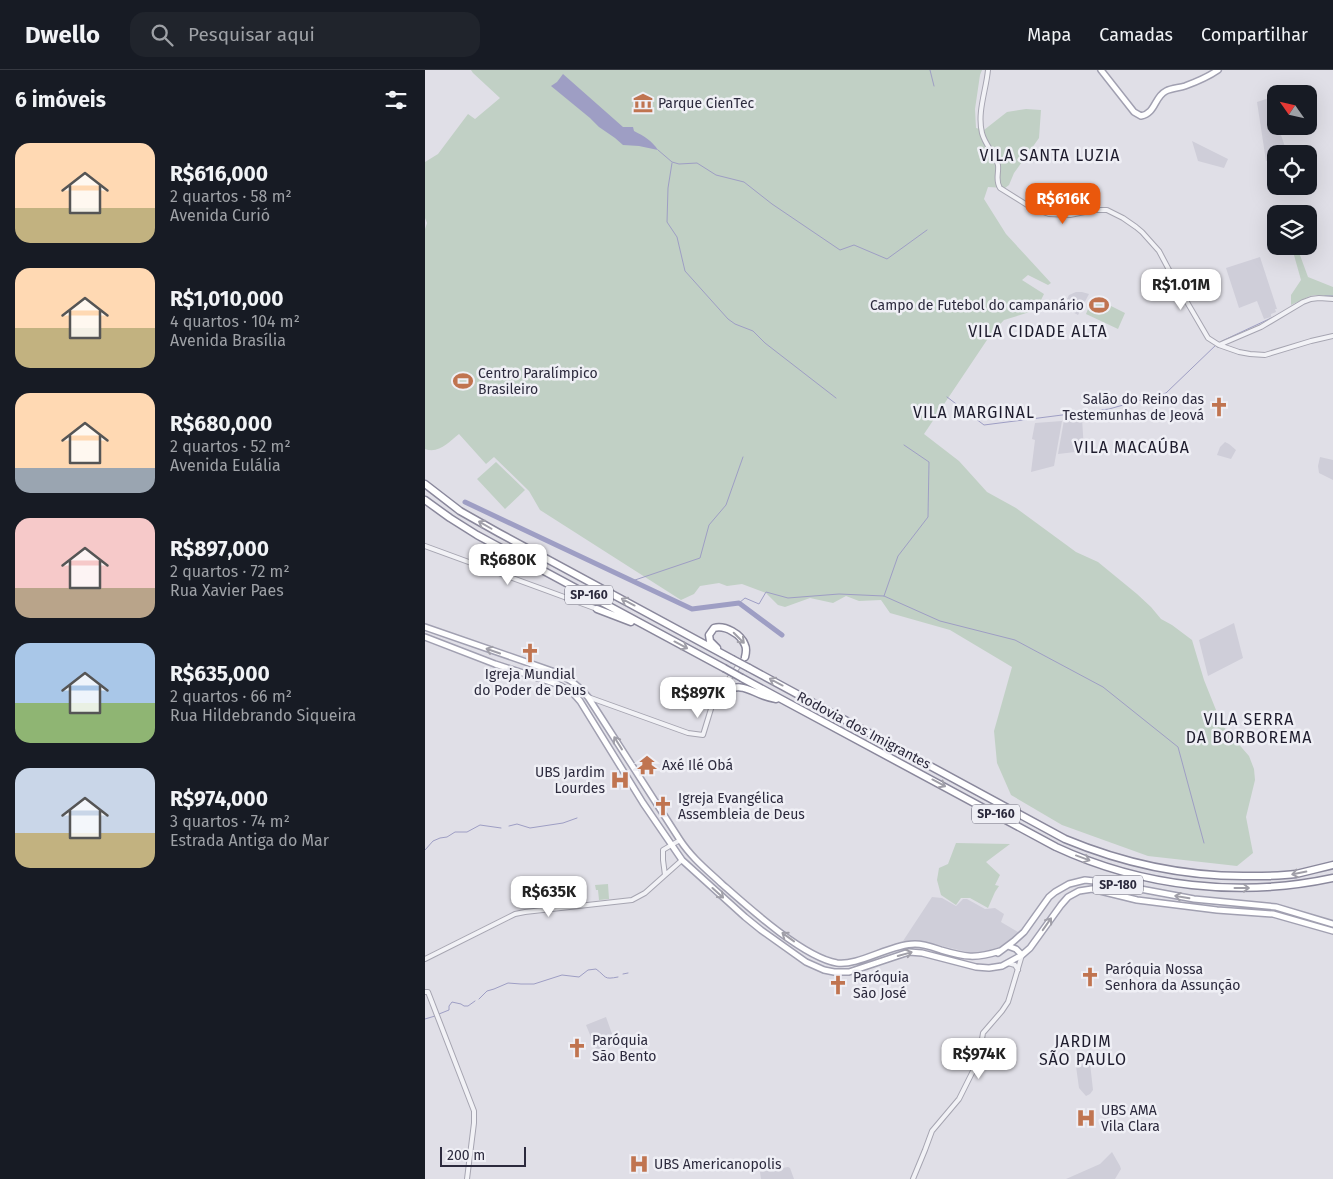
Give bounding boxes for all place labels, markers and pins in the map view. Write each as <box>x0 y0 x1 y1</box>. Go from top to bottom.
museum icon: Parque CienTec <box>632 92 654 114</box>
place label: Parque CienTec <box>658 95 755 112</box>
pin: R$616K <box>1022 182 1104 225</box>
pin: R$1.01M <box>1135 268 1227 311</box>
sports icon: Campo de Futebol do campanário <box>1088 294 1110 316</box>
place label: Campo de Futebol do campanário <box>870 297 1084 314</box>
place label: Centro Paralímpico Brasileiro <box>478 365 598 398</box>
sports icon: Centro Paralímpico Brasileiro <box>452 370 474 392</box>
place label: Salão do Reino das Testemunhas de Jeová <box>1063 391 1204 424</box>
church icon: Salão do Reino das Testemunhas de Jeová <box>1208 396 1230 418</box>
pin: R$680K <box>467 544 549 586</box>
church icon: Igreja Mundial do Poder de Deus <box>519 642 541 664</box>
place label: Igreja Mundial do Poder de Deus <box>474 666 587 699</box>
pin: R$897K <box>657 676 739 719</box>
temple icon: Axé Ilé Obá <box>636 754 658 776</box>
place label: Axé Ilé Obá <box>662 757 733 774</box>
place label: UBS Jardim Lourdes <box>535 764 605 797</box>
hospital icon: UBS Jardim Lourdes <box>609 769 631 791</box>
place label: Igreja Evangélica Assembleia de Deus <box>678 790 805 823</box>
church icon: Igreja Evangélica Assembleia de Deus <box>652 795 674 817</box>
pin: R$635K <box>508 876 590 918</box>
place label: Paróquia Nossa Senhora da Assunção <box>1105 961 1240 994</box>
church icon: Paróquia Nossa Senhora da Assunção <box>1079 966 1101 988</box>
place label: Paróquia São José <box>853 969 909 1002</box>
church icon: Paróquia São José <box>827 974 849 996</box>
place label: Paróquia São Bento <box>592 1032 657 1065</box>
church icon: Paróquia São Bento <box>566 1037 588 1059</box>
pin: R$974K <box>938 1038 1020 1080</box>
place label: UBS AMA Vila Clara <box>1101 1102 1160 1135</box>
hospital icon: UBS AMA Vila Clara <box>1075 1107 1097 1129</box>
hospital icon: UBS Americanopolis <box>628 1153 650 1175</box>
place label: UBS Americanopolis <box>654 1156 782 1173</box>

